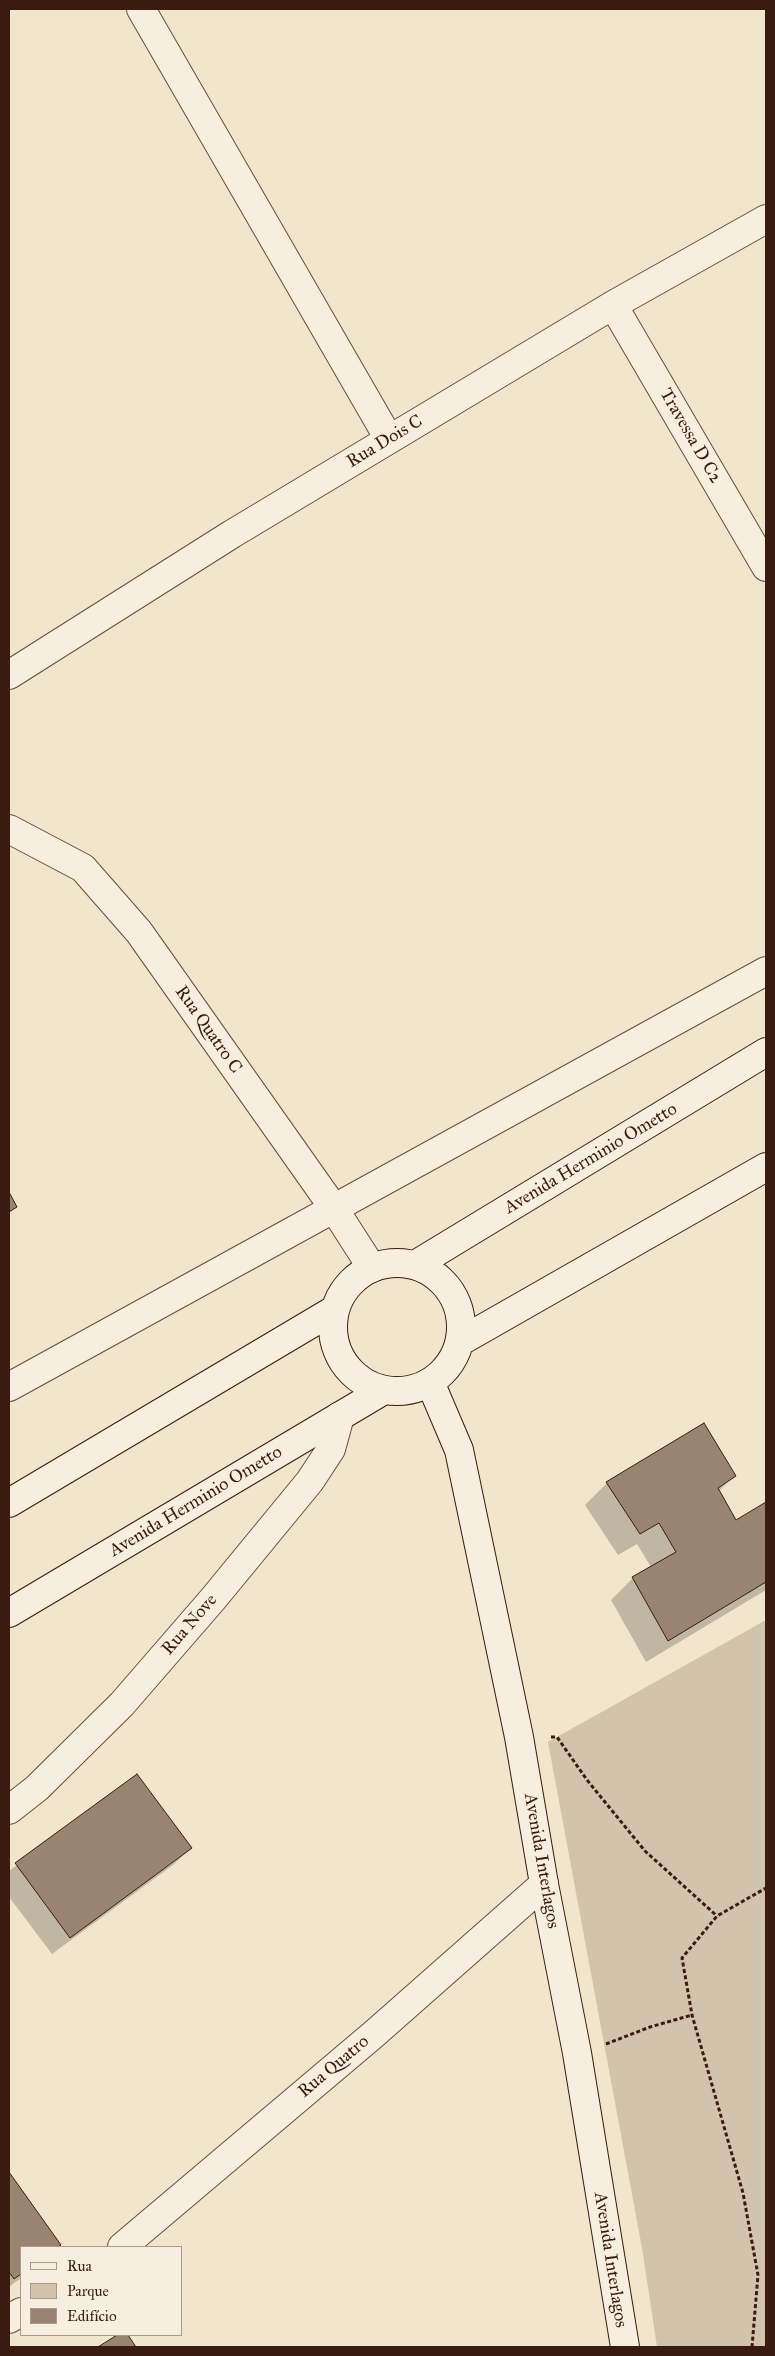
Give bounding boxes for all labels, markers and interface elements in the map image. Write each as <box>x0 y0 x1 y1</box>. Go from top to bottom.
street label: Travessa D C2 <box>654 385 726 487</box>
street label: Rua Dois C <box>343 411 427 473</box>
street label: Rua Quatro C <box>170 982 246 1078</box>
street label: Avenida Herminio Ometto <box>501 1099 681 1219</box>
street label: Avenida Herminio Ometto <box>106 1442 286 1562</box>
street label: Rua Nove <box>158 1590 222 1660</box>
street label: Avenida Interlagos <box>518 1792 564 1930</box>
street label: Rua Quatro <box>294 2031 374 2103</box>
street label: Avenida Interlagos <box>589 2191 631 2329</box>
legend <box>20 2246 182 2336</box>
text: Rua <box>67 2257 92 2275</box>
text: Parque <box>67 2282 109 2300</box>
text: Edifício <box>67 2307 117 2325</box>

